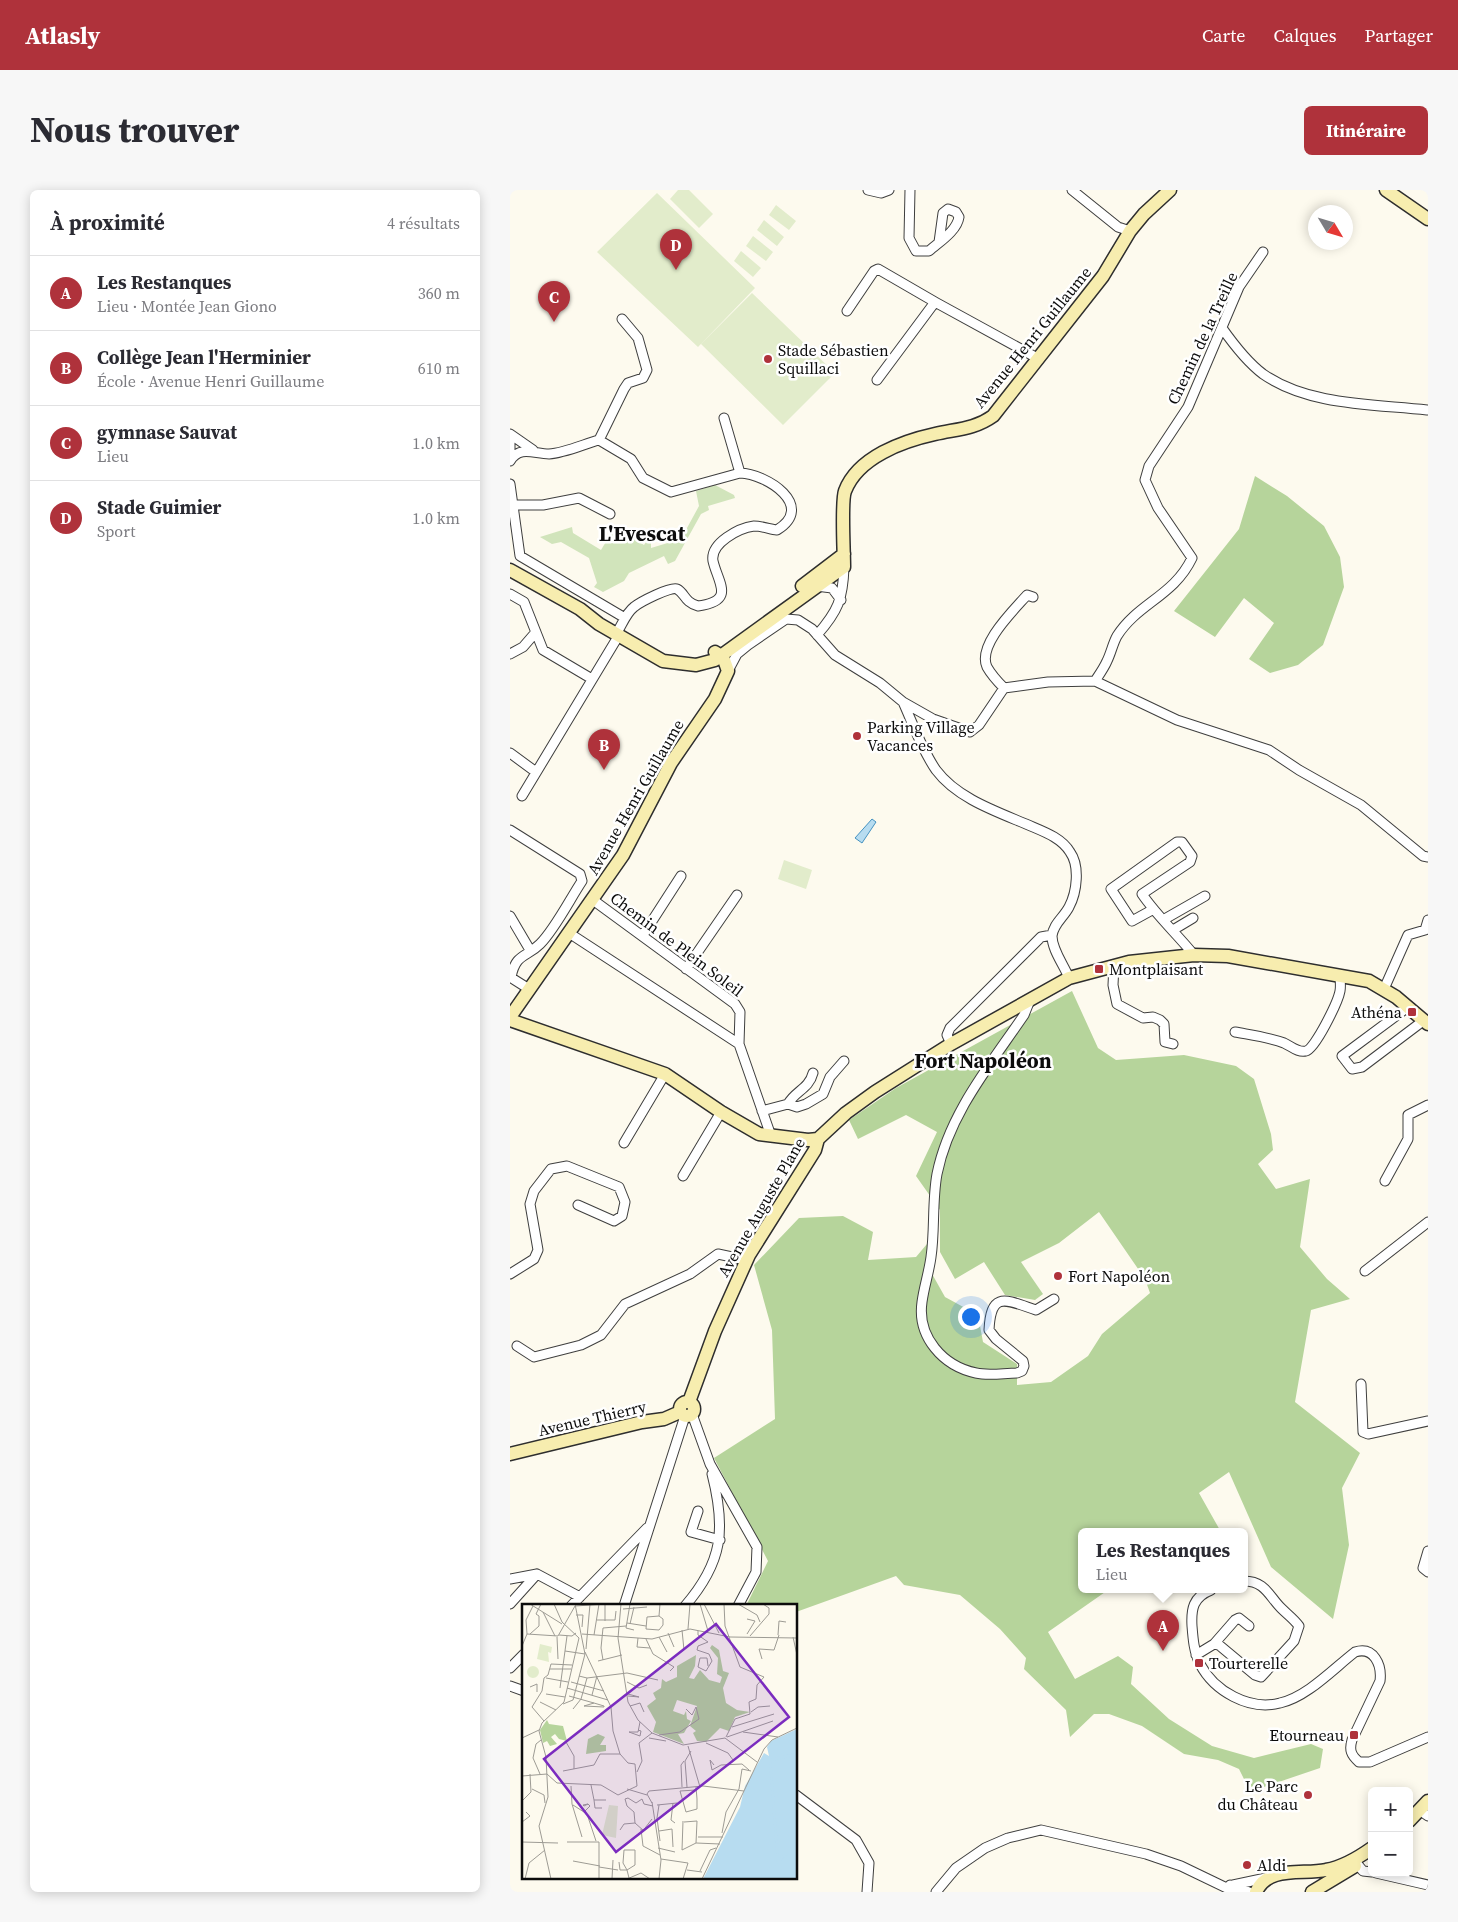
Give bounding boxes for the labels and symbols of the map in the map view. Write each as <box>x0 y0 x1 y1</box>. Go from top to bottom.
north arrow <box>1308 205 1353 250</box>
pin: D <box>660 229 692 270</box>
street label: Avenue Henri Guillaume <box>968 262 1096 412</box>
street label: Chemin de la Treille <box>1162 268 1242 408</box>
pin: C <box>538 281 570 322</box>
place label: Stade Sébastien Squillaci <box>778 339 889 379</box>
marker: Stade Sébastien Squillaci <box>762 353 774 365</box>
district label: L'Evescat <box>599 519 686 548</box>
street label: Avenue Henri Guillaume <box>581 715 689 879</box>
place label: Parking Village Vacances <box>867 716 975 756</box>
pin: B <box>588 729 620 770</box>
marker: Parking Village Vacances <box>851 730 863 742</box>
street label: Chemin de Plein Soleil <box>606 887 748 1001</box>
place label: Montplaisant <box>1109 958 1204 980</box>
marker: Montplaisant <box>1093 963 1105 975</box>
place label: Athéna <box>1351 1001 1403 1023</box>
marker: Athéna <box>1406 1006 1418 1018</box>
district label: Fort Napoléon <box>914 1046 1052 1075</box>
street label: Avenue Auguste Plane <box>712 1133 810 1281</box>
place label: Fort Napoléon <box>1068 1265 1170 1287</box>
marker: Fort Napoléon <box>1052 1270 1064 1282</box>
your location <box>958 1304 984 1330</box>
street label: Avenue Thierry <box>536 1395 649 1441</box>
inset map <box>522 1604 798 1880</box>
pin: A <box>1147 1610 1179 1651</box>
place label: Tourterelle <box>1209 1652 1288 1674</box>
marker: Tourterelle <box>1193 1657 1205 1669</box>
place label: Etourneau <box>1269 1724 1344 1746</box>
marker: Etourneau <box>1348 1729 1360 1741</box>
place label: Le Parc du Château <box>1218 1775 1298 1815</box>
marker: Le Parc du Château <box>1302 1789 1314 1801</box>
place label: Aldi <box>1257 1854 1286 1876</box>
marker: Aldi <box>1241 1859 1253 1871</box>

